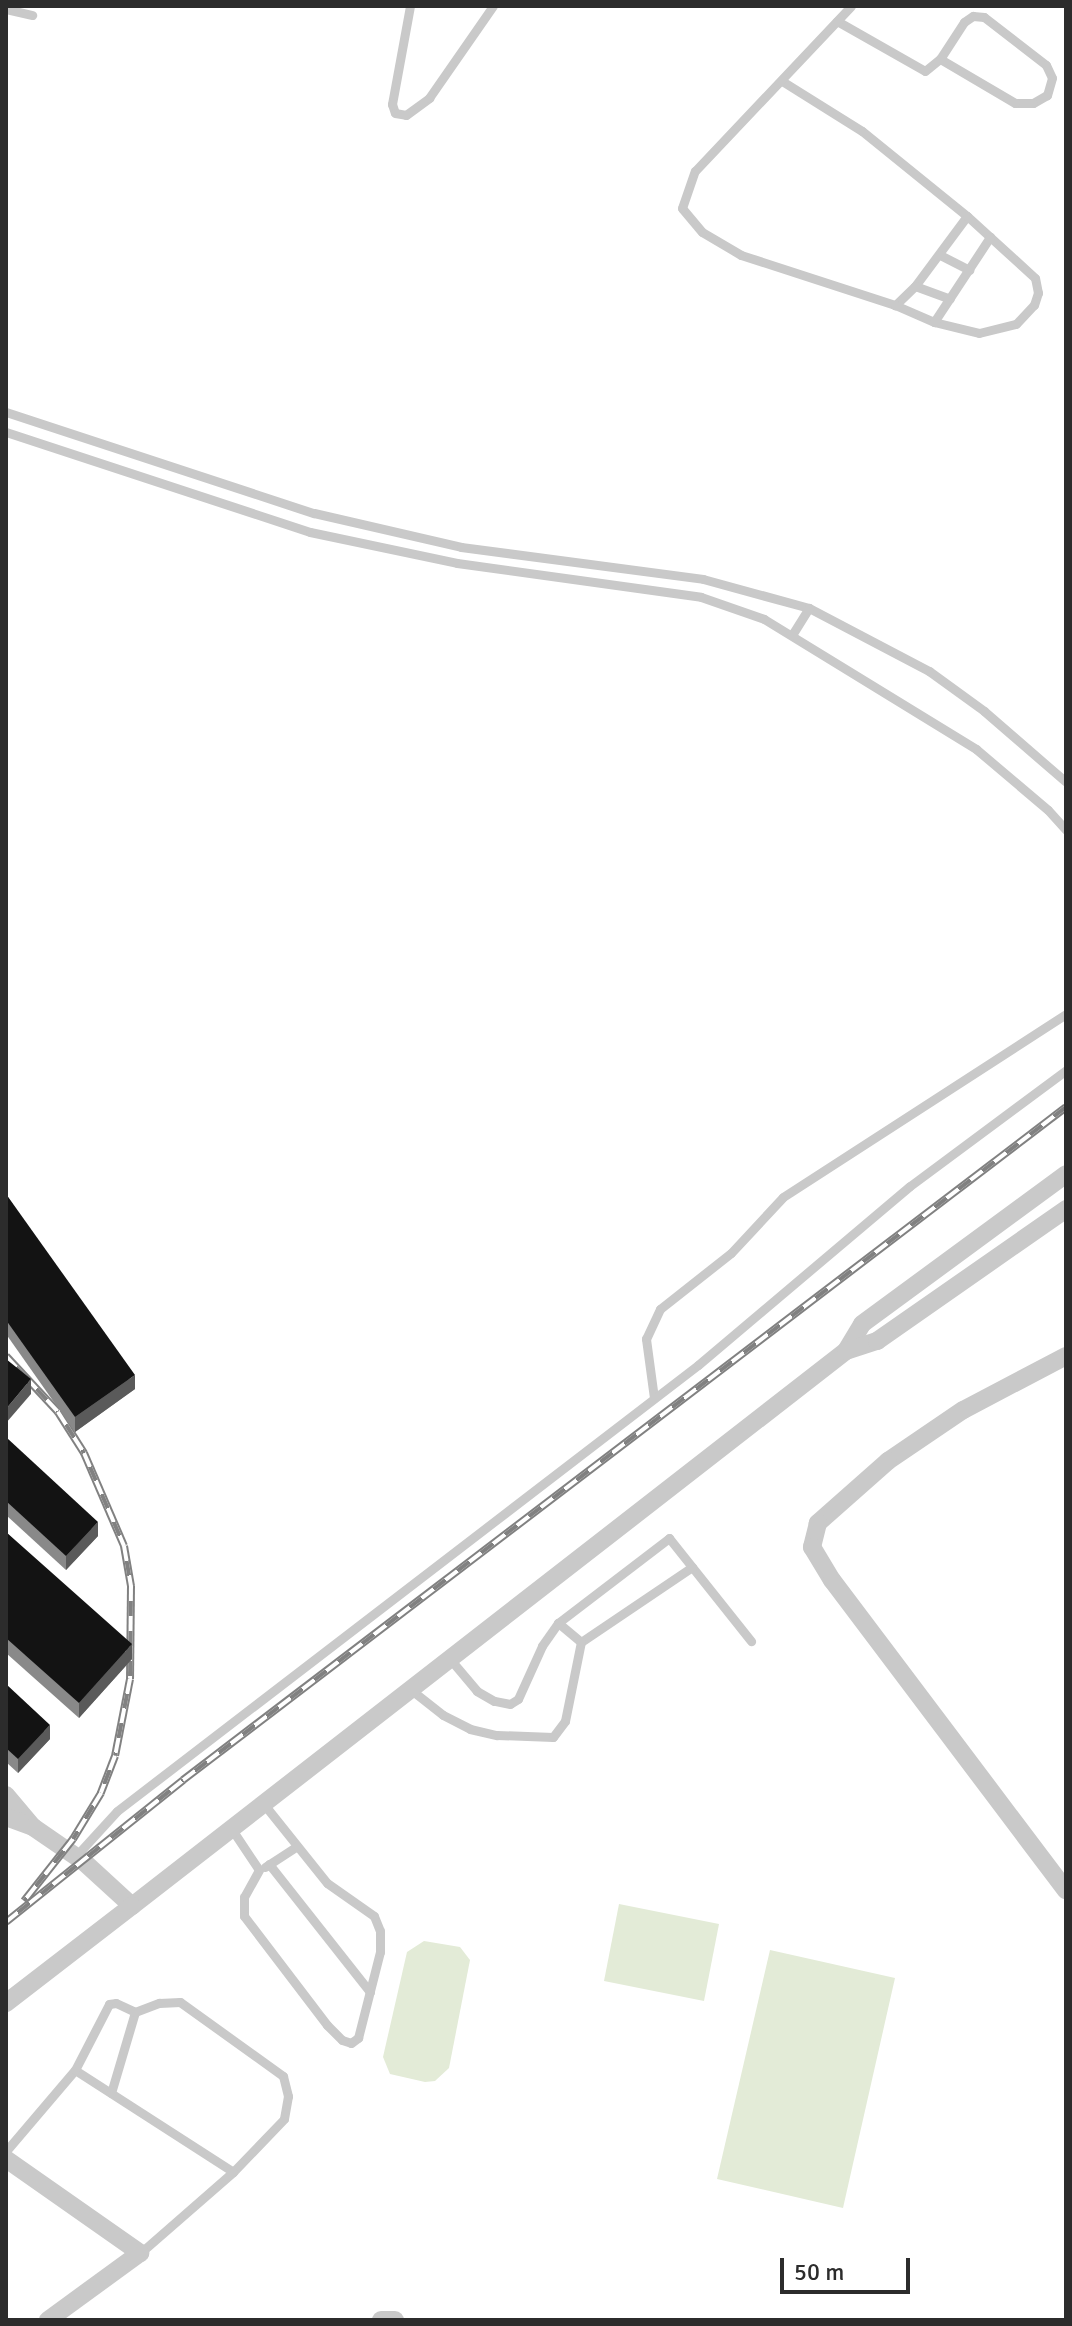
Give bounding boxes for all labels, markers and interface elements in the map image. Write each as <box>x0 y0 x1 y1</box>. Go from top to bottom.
scale bar <box>784 2242 914 2292</box>
text: 50 m <box>794 2257 844 2287</box>

